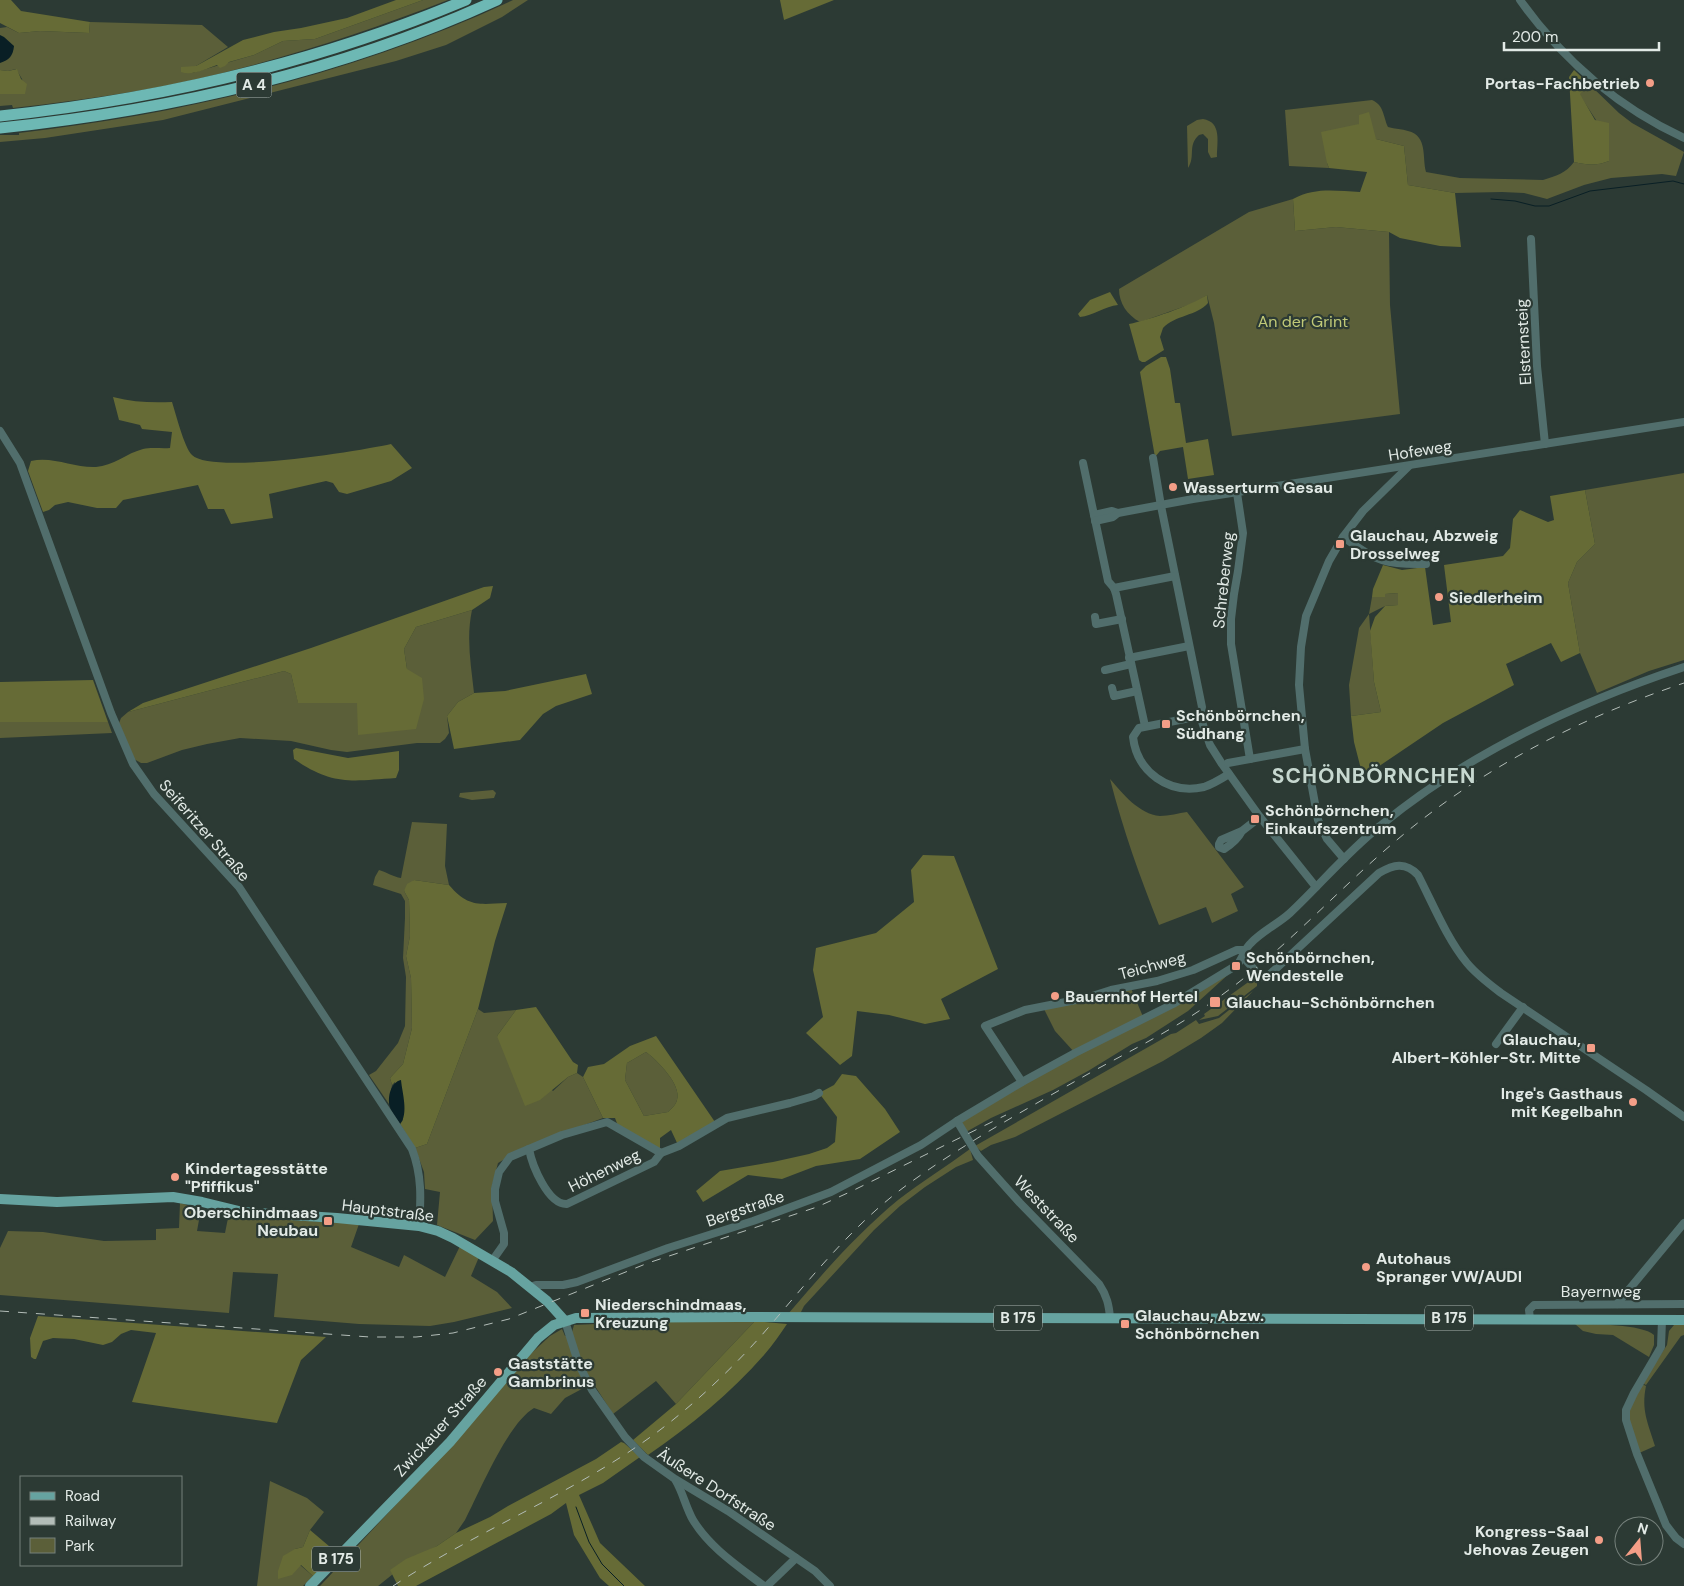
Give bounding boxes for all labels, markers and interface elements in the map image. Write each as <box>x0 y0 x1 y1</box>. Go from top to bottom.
scale bar <box>1504 20 1659 52</box>
text: 200 m <box>1512 27 1558 47</box>
road number: A 4 <box>236 72 272 98</box>
place label: Portas-Fachbetrieb <box>1485 73 1640 94</box>
marker: Portas-Fachbetrieb <box>1644 77 1656 89</box>
street label: Elsternsteig <box>1511 298 1536 386</box>
park label: An der Grint <box>1258 311 1348 332</box>
street label: Hofeweg <box>1387 435 1453 466</box>
place label: Wasserturm Gesau <box>1183 477 1333 498</box>
marker: Wasserturm Gesau <box>1167 481 1179 493</box>
place label: Glauchau, Abzweig Drosselweg <box>1350 525 1499 564</box>
street label: Schreberweg <box>1208 531 1239 630</box>
marker: Glauchau, Abzweig Drosselweg <box>1334 538 1346 550</box>
place label: Siedlerheim <box>1449 587 1543 608</box>
marker: Siedlerheim <box>1433 591 1445 603</box>
place label: Schönbörnchen, Südhang <box>1176 705 1305 744</box>
marker: Schönbörnchen, Südhang <box>1160 718 1172 730</box>
district label: SCHÖNBÖRNCHEN <box>1272 762 1476 790</box>
street label: Seiferitzer Straße <box>154 775 255 886</box>
place label: Schönbörnchen, Einkaufszentrum <box>1265 800 1397 839</box>
marker: Schönbörnchen, Einkaufszentrum <box>1249 813 1261 825</box>
street label: Teichweg <box>1116 946 1188 985</box>
place label: Schönbörnchen, Wendestelle <box>1246 947 1375 986</box>
marker: Schönbörnchen, Wendestelle <box>1230 960 1242 972</box>
place label: Bauernhof Hertel <box>1065 986 1198 1007</box>
marker: Bauernhof Hertel <box>1049 990 1061 1002</box>
place label: Glauchau-Schönbörnchen <box>1226 992 1435 1013</box>
marker: Glauchau-Schönbörnchen <box>1208 995 1222 1009</box>
place label: Glauchau, Albert-Köhler-Str. Mitte <box>1391 1029 1581 1068</box>
marker: Glauchau, Albert-Köhler-Str. Mitte <box>1585 1042 1597 1054</box>
place label: Inge's Gasthaus mit Kegelbahn <box>1501 1083 1623 1122</box>
marker: Inge's Gasthaus mit Kegelbahn <box>1627 1096 1639 1108</box>
street label: Höhenweg <box>565 1144 644 1197</box>
place label: Kindertagesstätte "Pfiffikus" <box>185 1158 328 1197</box>
marker: Kindertagesstätte "Pfiffikus" <box>169 1171 181 1183</box>
street label: Weststraße <box>1009 1171 1084 1247</box>
street label: Bergstraße <box>703 1185 787 1232</box>
street label: Hauptstraße <box>341 1194 435 1227</box>
place label: Oberschindmaas Neubau <box>184 1202 318 1241</box>
marker: Oberschindmaas Neubau <box>322 1215 334 1227</box>
place label: Autohaus Spranger VW/AUDI <box>1376 1248 1522 1287</box>
marker: Autohaus Spranger VW/AUDI <box>1360 1261 1372 1273</box>
street label: Bayernweg <box>1561 1281 1641 1302</box>
place label: Niederschindmaas, Kreuzung <box>595 1294 747 1333</box>
place label: Glauchau, Abzw. Schönbörnchen <box>1135 1305 1264 1344</box>
road number: B 175 <box>994 1306 1042 1330</box>
road number: B 175 <box>1425 1306 1473 1330</box>
marker: Niederschindmaas, Kreuzung <box>579 1307 591 1319</box>
marker: Glauchau, Abzw. Schönbörnchen <box>1119 1318 1131 1330</box>
place label: Gaststätte Gambrinus <box>508 1353 595 1392</box>
marker: Gaststätte Gambrinus <box>492 1366 504 1378</box>
street label: Zwickauer Straße <box>390 1372 491 1481</box>
street label: Äußere Dorfstraße <box>653 1443 780 1536</box>
legend <box>20 1476 182 1566</box>
text: Road <box>65 1486 100 1506</box>
text: Railway <box>65 1511 117 1531</box>
north arrow <box>1614 1516 1664 1566</box>
text: N <box>1635 1518 1650 1539</box>
place label: Kongress-Saal Jehovas Zeugen <box>1464 1521 1589 1560</box>
marker: Kongress-Saal Jehovas Zeugen <box>1593 1534 1605 1546</box>
text: Park <box>65 1536 95 1556</box>
road number: B 175 <box>312 1546 360 1572</box>

